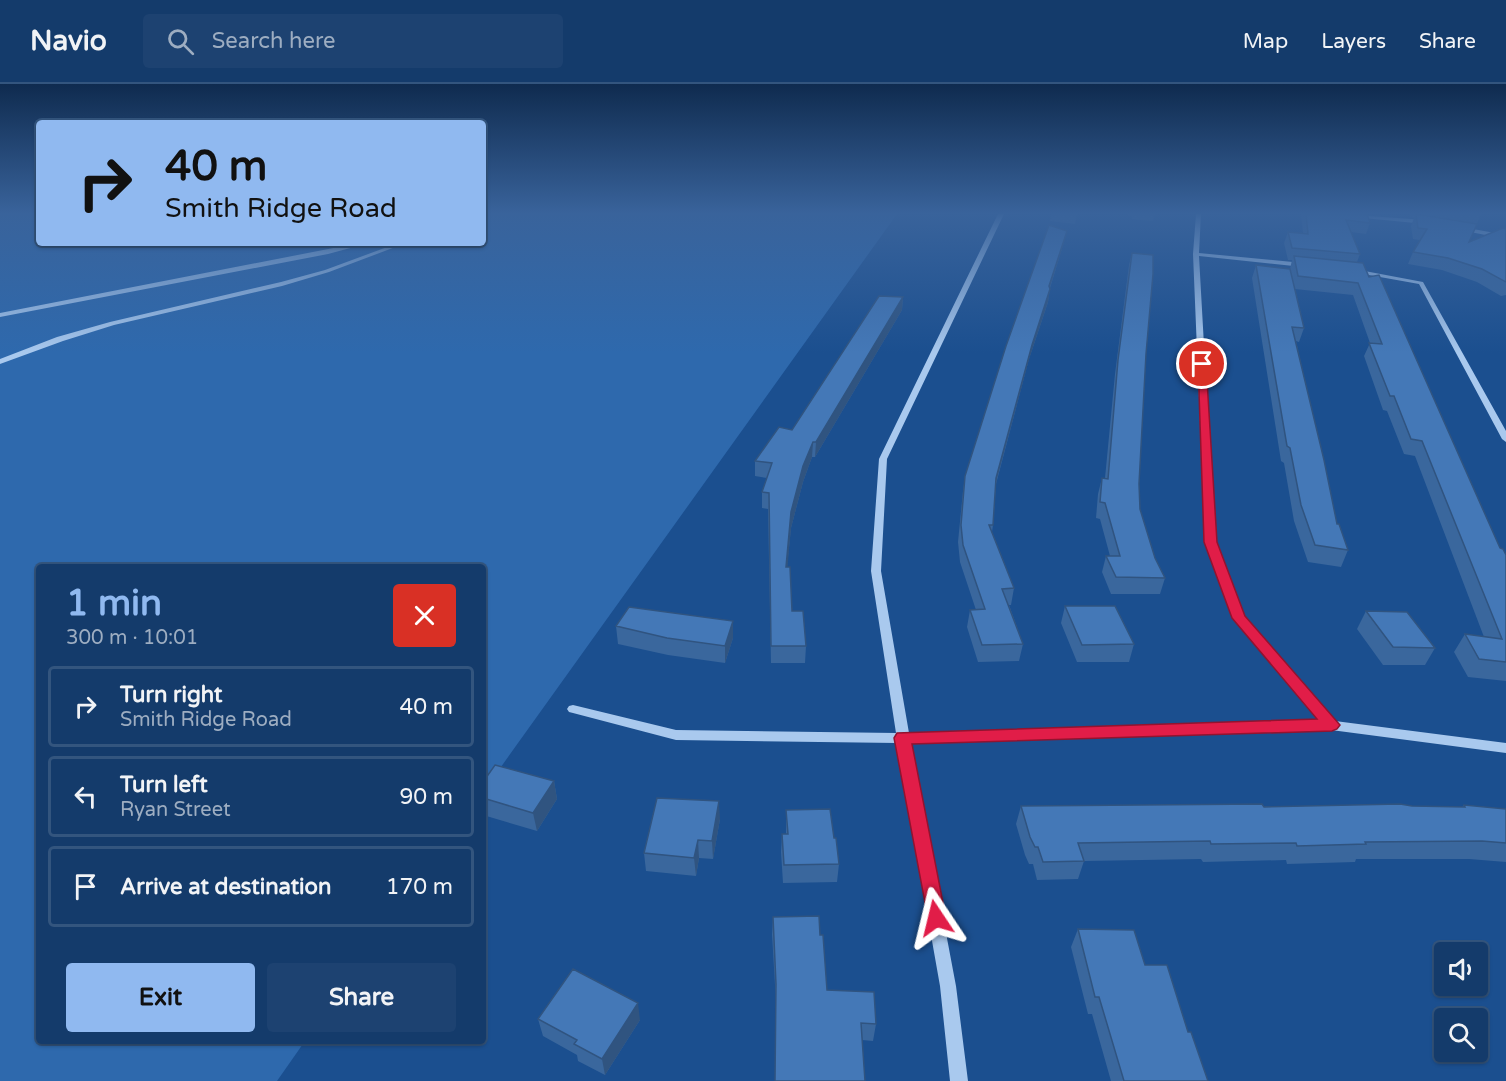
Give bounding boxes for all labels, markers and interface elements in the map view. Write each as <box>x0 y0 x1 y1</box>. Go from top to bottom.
search box <box>143 14 563 68</box>
text: Navio <box>30 24 107 58</box>
icon: search <box>164 25 197 58</box>
text: Search here <box>212 28 336 54</box>
text: Map <box>1243 29 1288 54</box>
text: Layers <box>1321 29 1386 54</box>
text: Share <box>1419 29 1476 54</box>
text: 40 m <box>165 141 267 192</box>
icon: right <box>66 144 144 222</box>
text: Smith Ridge Road <box>165 192 397 225</box>
pin <box>1176 338 1227 389</box>
icon: arrive <box>1185 347 1218 380</box>
text: 1 min <box>66 582 162 625</box>
button: close <box>393 584 456 647</box>
text: 300 m · 10:01 <box>66 626 198 650</box>
text: Turn right <box>120 682 222 708</box>
icon: right <box>69 690 102 723</box>
text: 40 m <box>399 694 453 720</box>
text: Smith Ridge Road <box>120 708 292 732</box>
text: Turn left <box>120 772 208 798</box>
icon: left <box>69 780 102 813</box>
text: 90 m <box>399 784 453 810</box>
text: Ryan Street <box>120 798 231 822</box>
icon: arrive <box>69 870 102 903</box>
text: Arrive at destination <box>120 874 331 900</box>
text: 170 m <box>386 874 453 900</box>
position arrow <box>904 886 968 950</box>
map controls <box>1434 942 1488 1062</box>
button: sound <box>1434 942 1488 996</box>
button: Exit <box>66 963 255 1032</box>
button: Share <box>267 963 456 1032</box>
button: search <box>1434 1008 1488 1062</box>

